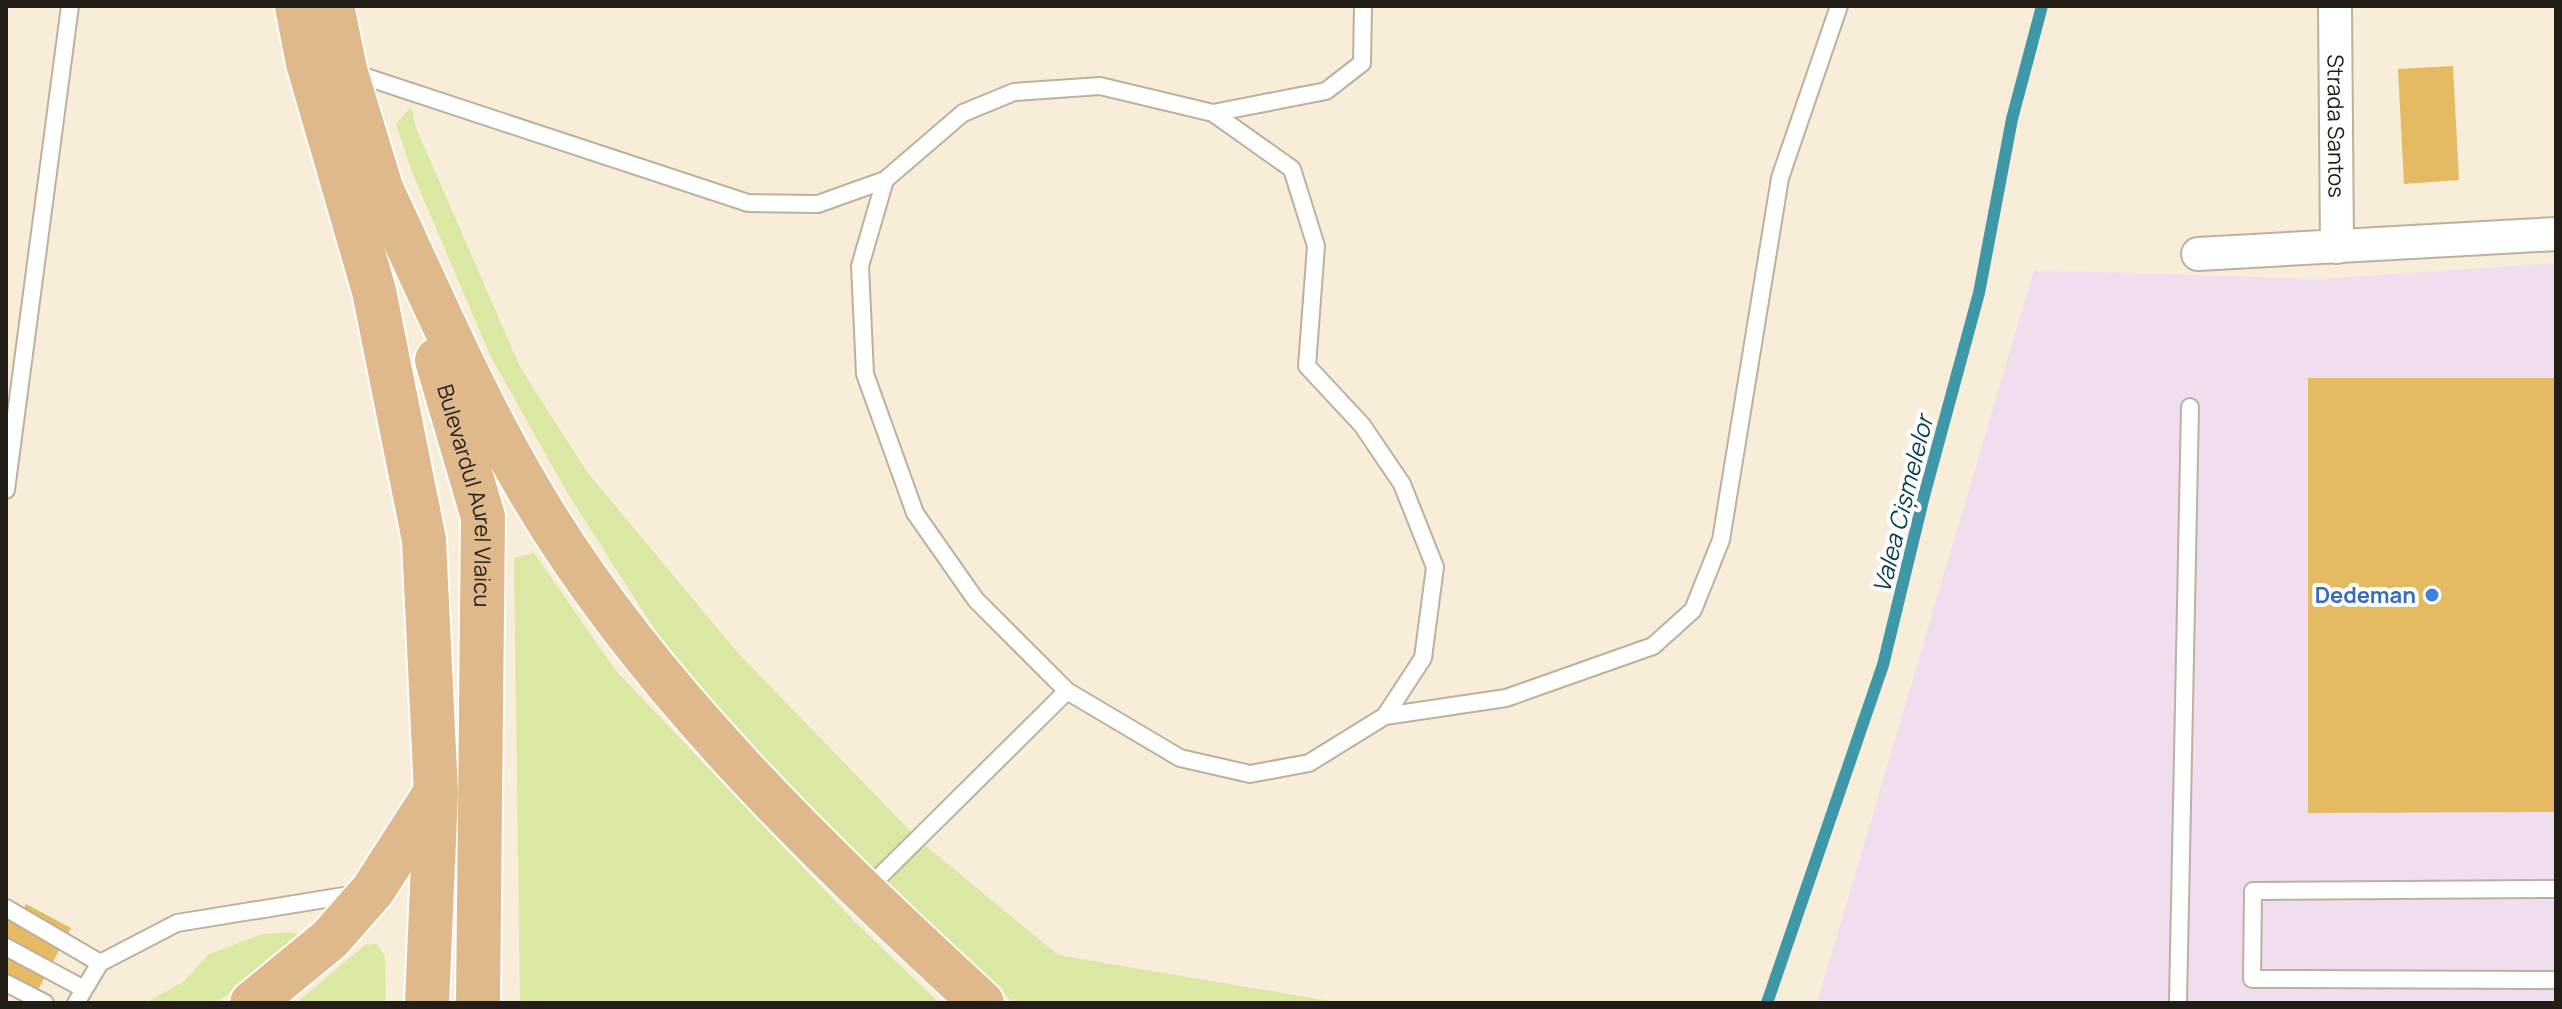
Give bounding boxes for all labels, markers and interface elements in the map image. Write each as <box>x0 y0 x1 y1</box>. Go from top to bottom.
street label: Strada Santos <box>2320 54 2352 198</box>
street label: Bulevardul Aurel Vlaicu <box>430 381 498 608</box>
water label: Valea Cișmelelor <box>1864 408 1941 596</box>
place label: Dedeman <box>2315 580 2416 610</box>
marker: Dedeman <box>2423 586 2441 604</box>

